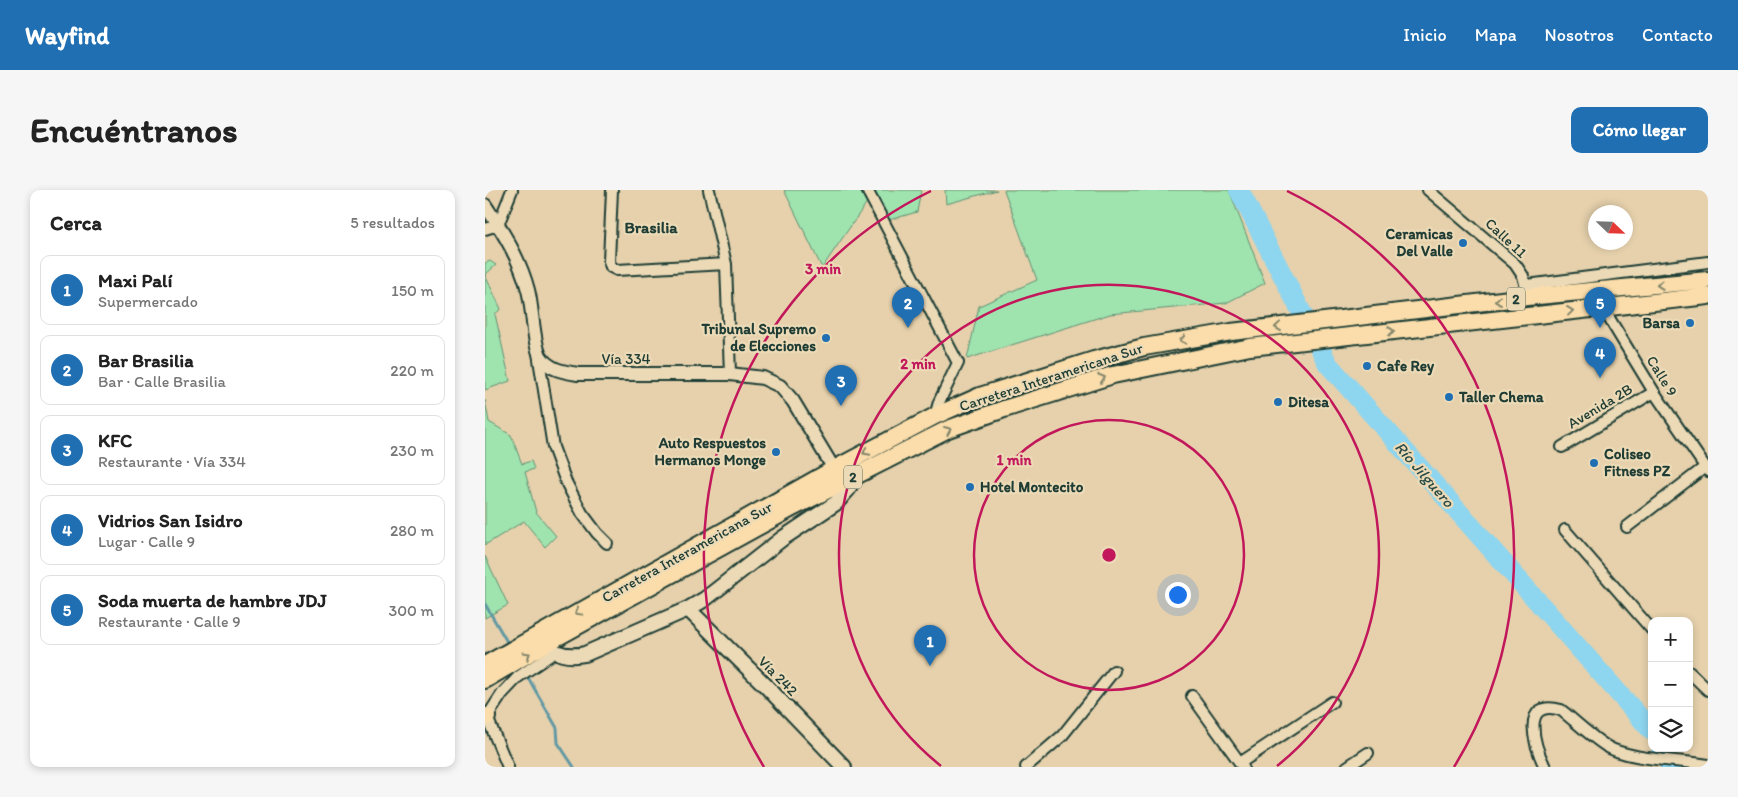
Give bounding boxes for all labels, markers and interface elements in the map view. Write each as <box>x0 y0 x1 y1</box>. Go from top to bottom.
text: Wayfind <box>25 21 109 50</box>
text: Inicio <box>1403 24 1447 46</box>
text: Mapa <box>1475 24 1517 46</box>
text: Nosotros <box>1545 24 1614 46</box>
text: Contacto <box>1642 24 1713 46</box>
button: Cómo llegar <box>1571 107 1708 153</box>
text: Encuéntranos <box>30 109 238 151</box>
north arrow <box>1588 205 1633 250</box>
text: Cerca <box>50 210 102 235</box>
text: 5 resultados <box>350 213 435 232</box>
street label: Calle 11 <box>1481 214 1531 262</box>
district label: Brasilia <box>624 218 678 237</box>
place label: Ceramicas Del Valle <box>1385 225 1453 260</box>
marker: Ceramicas Del Valle <box>1457 237 1469 249</box>
text: 3 min <box>805 260 842 278</box>
text: Maxi Palí <box>98 269 172 292</box>
one-way arrow <box>1655 279 1663 290</box>
text: 1 <box>63 281 71 300</box>
text: 150 m <box>391 281 434 300</box>
pin: 2 <box>892 287 924 328</box>
pin: 5 <box>1584 287 1616 328</box>
road number: 2 <box>1507 288 1525 310</box>
text: Supermercado <box>98 292 198 311</box>
one-way arrow <box>1493 295 1501 306</box>
one-way arrow <box>1566 306 1574 317</box>
place label: Barsa <box>1642 314 1681 332</box>
marker: Barsa <box>1684 317 1696 329</box>
place label: Tribunal Supremo de Elecciones <box>701 320 816 355</box>
one-way arrow <box>1274 321 1282 332</box>
one-way arrow <box>1387 326 1395 337</box>
marker: Tribunal Supremo de Elecciones <box>820 332 832 344</box>
one-way arrow <box>1178 335 1187 345</box>
pin: 4 <box>1584 337 1616 378</box>
street label: Carretera Interamericana Sur <box>957 339 1145 415</box>
text: Bar Brasilia <box>98 349 193 372</box>
street label: Vía 334 <box>601 350 651 368</box>
street label: Calle 9 <box>1643 352 1681 400</box>
text: 2 min <box>900 355 937 373</box>
place label: Cafe Rey <box>1377 357 1435 376</box>
marker: Cafe Rey <box>1361 360 1373 372</box>
text: 2 <box>63 361 71 380</box>
text: 220 m <box>390 361 434 380</box>
pin: 3 <box>825 365 857 406</box>
text: Bar · Calle Brasilia <box>98 372 226 391</box>
one-way arrow <box>1097 374 1106 384</box>
street label: Avenida 2B <box>1564 380 1636 432</box>
place label: Taller Chema <box>1458 388 1544 406</box>
marker: Taller Chema <box>1443 391 1455 403</box>
place label: Ditesa <box>1288 393 1329 411</box>
marker: Ditesa <box>1272 396 1284 408</box>
one-way arrow <box>943 425 952 436</box>
text: KFC <box>98 429 132 452</box>
place label: Auto Respuestos Hermanos Monge <box>655 434 766 470</box>
water label: Río Jilguero <box>1391 438 1459 512</box>
text: 3 <box>63 441 71 460</box>
text: 230 m <box>390 441 434 460</box>
place label: Coliseo Fitness PZ <box>1604 445 1671 480</box>
marker: Auto Respuestos Hermanos Monge <box>770 446 782 458</box>
one-way arrow <box>862 446 871 456</box>
text: 1 min <box>997 451 1032 469</box>
text: Restaurante · Vía 334 <box>98 452 246 471</box>
marker: Coliseo Fitness PZ <box>1588 457 1600 469</box>
road number: 2 <box>844 466 862 488</box>
place label: Hotel Montecito <box>980 478 1084 496</box>
marker: Hotel Montecito <box>964 481 976 493</box>
street label: Carretera Interamericana Sur <box>599 498 775 606</box>
text: Vidrios San Isidro <box>98 509 243 532</box>
text: 4 <box>62 521 72 540</box>
text: 280 m <box>390 521 434 540</box>
text: Lugar · Calle 9 <box>98 532 195 551</box>
centre of rings <box>1100 546 1118 564</box>
your location <box>1165 582 1191 608</box>
text: Soda muerta de hambre JDJ <box>98 589 327 612</box>
text: 5 <box>63 601 71 620</box>
text: 300 m <box>389 601 434 620</box>
one-way arrow <box>574 606 583 616</box>
text: Restaurante · Calle 9 <box>98 612 241 631</box>
map controls <box>1648 617 1693 752</box>
button: + <box>1648 617 1693 662</box>
pin: 1 <box>914 625 946 666</box>
one-way arrow <box>521 651 530 661</box>
street label: Vía 242 <box>754 652 802 700</box>
button: − <box>1648 662 1693 707</box>
button: layers <box>1648 707 1693 752</box>

